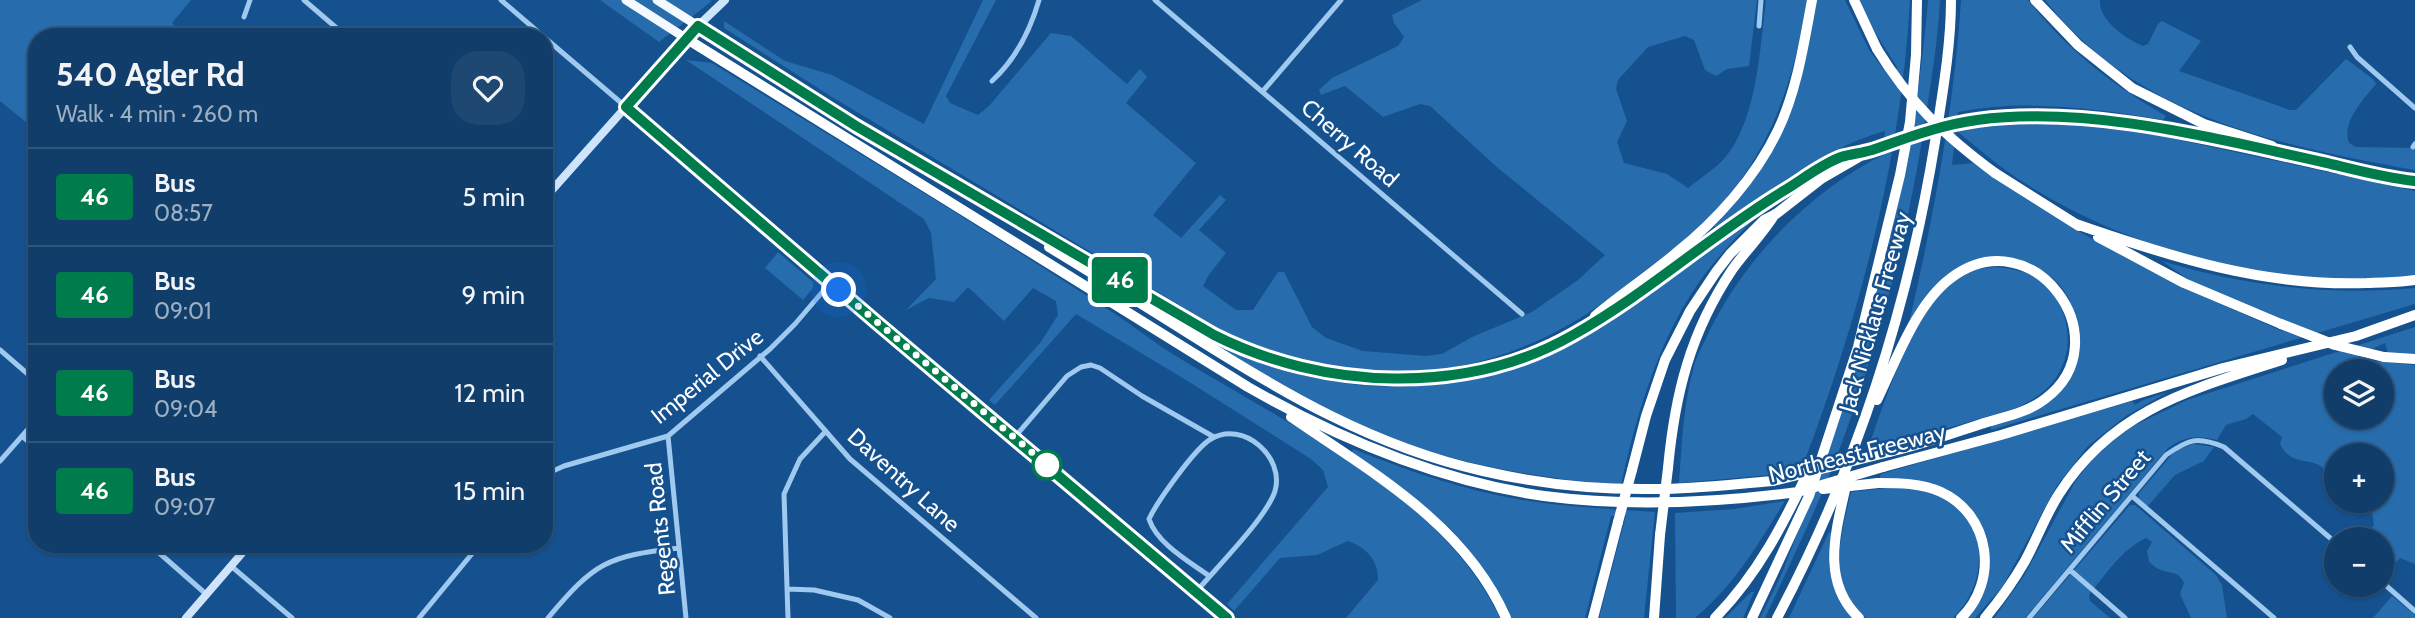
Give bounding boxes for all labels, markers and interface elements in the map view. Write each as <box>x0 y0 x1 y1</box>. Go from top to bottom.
button: heart <box>451 51 525 125</box>
text: 540 Agler Rd <box>56 54 245 94</box>
street label: Cherry Road <box>1296 93 1404 193</box>
text: Walk · 4 min · 260 m <box>56 100 258 128</box>
text: Bus <box>154 167 195 199</box>
text: 5 min <box>462 181 525 213</box>
text: 46 <box>80 182 109 211</box>
text: 08:57 <box>154 199 213 227</box>
street label: Jack Nicklaus Freeway <box>1833 208 1917 417</box>
line badge: 46 <box>1088 257 1152 303</box>
text: Bus <box>154 265 195 297</box>
text: 46 <box>1106 265 1134 294</box>
your location <box>821 272 856 307</box>
text: 9 min <box>462 279 525 311</box>
text: 46 <box>80 280 109 309</box>
text: 09:01 <box>154 297 211 325</box>
street label: Imperial Drive <box>645 322 769 430</box>
map controls <box>2324 359 2394 597</box>
button: layers <box>2324 359 2394 429</box>
text: Bus <box>154 363 195 395</box>
text: 12 min <box>454 377 525 409</box>
text: 46 <box>80 378 109 407</box>
text: 09:04 <box>154 395 217 423</box>
street label: Northeast Freeway <box>1766 417 1949 489</box>
street label: Daventry Lane <box>842 422 966 538</box>
button: + <box>2324 443 2394 513</box>
street label: Mifflin Street <box>2054 444 2156 558</box>
unlabelled marker <box>1032 450 1062 480</box>
text: Bus <box>154 461 195 493</box>
street label: Regents Road <box>639 461 681 597</box>
text: 15 min <box>454 475 525 507</box>
text: 46 <box>80 476 109 505</box>
text: 09:07 <box>154 493 215 521</box>
button: − <box>2324 527 2394 597</box>

